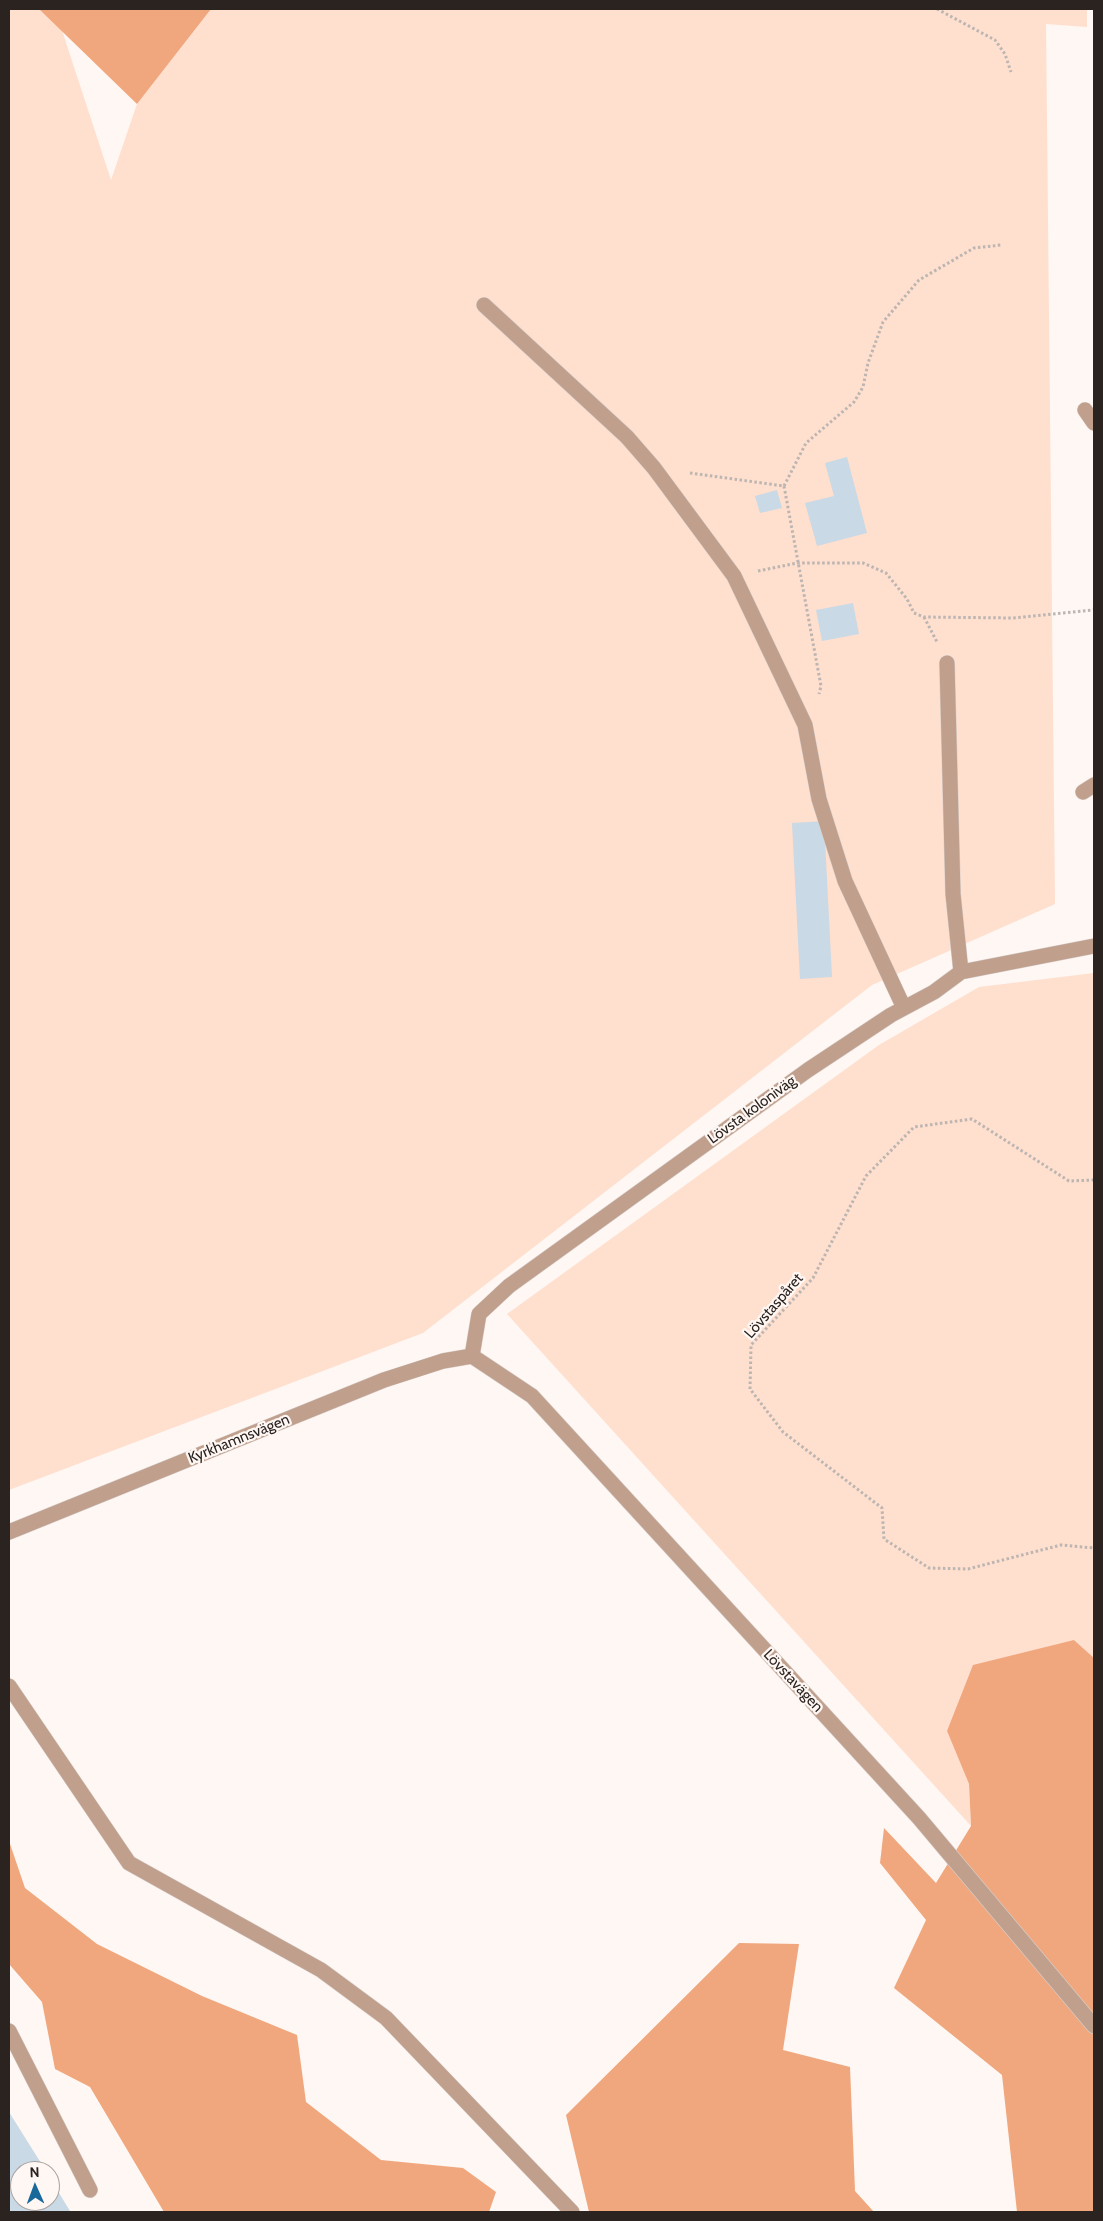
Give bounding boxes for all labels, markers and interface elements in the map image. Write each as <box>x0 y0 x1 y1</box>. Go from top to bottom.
street label: Lövsta koloniväg <box>704 1072 800 1148</box>
street label: Lövstaspåret <box>741 1270 807 1342</box>
street label: Kyrkhamnsvägen <box>186 1410 292 1468</box>
street label: Lövstavägen <box>759 1646 827 1716</box>
north arrow <box>10 2161 60 2211</box>
text: N <box>29 2163 40 2181</box>

